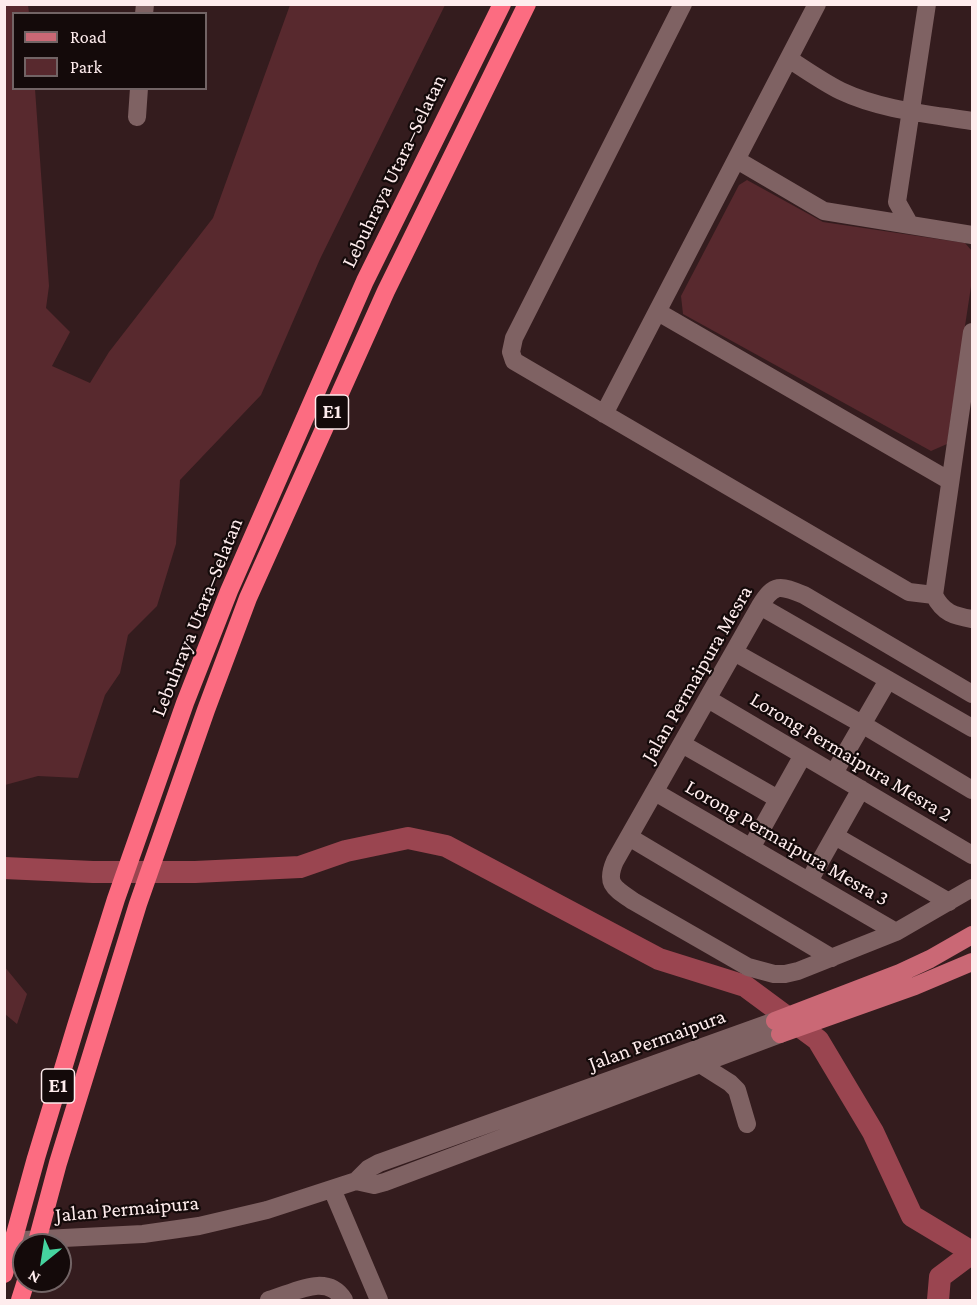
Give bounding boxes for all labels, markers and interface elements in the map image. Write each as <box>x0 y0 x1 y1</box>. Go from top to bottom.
legend <box>12 12 207 90</box>
text: Road <box>70 27 107 47</box>
text: Park <box>70 57 102 77</box>
street label: Lebuhraya Utara–Selatan <box>336 70 452 272</box>
road number: E1 <box>316 395 348 429</box>
street label: Lebuhraya Utara–Selatan <box>146 514 248 720</box>
street label: Jalan Permaipura Mesra <box>636 581 758 767</box>
street label: Lorong Permaipura Mesra 2 <box>745 687 957 827</box>
street label: Lorong Permaipura Mesra 3 <box>681 774 893 912</box>
street label: Jalan Permaipura <box>585 1003 729 1077</box>
road number: E1 <box>42 1069 74 1103</box>
street label: Jalan Permaipura <box>54 1190 200 1228</box>
north arrow <box>12 1233 72 1293</box>
text: N <box>25 1267 43 1287</box>

